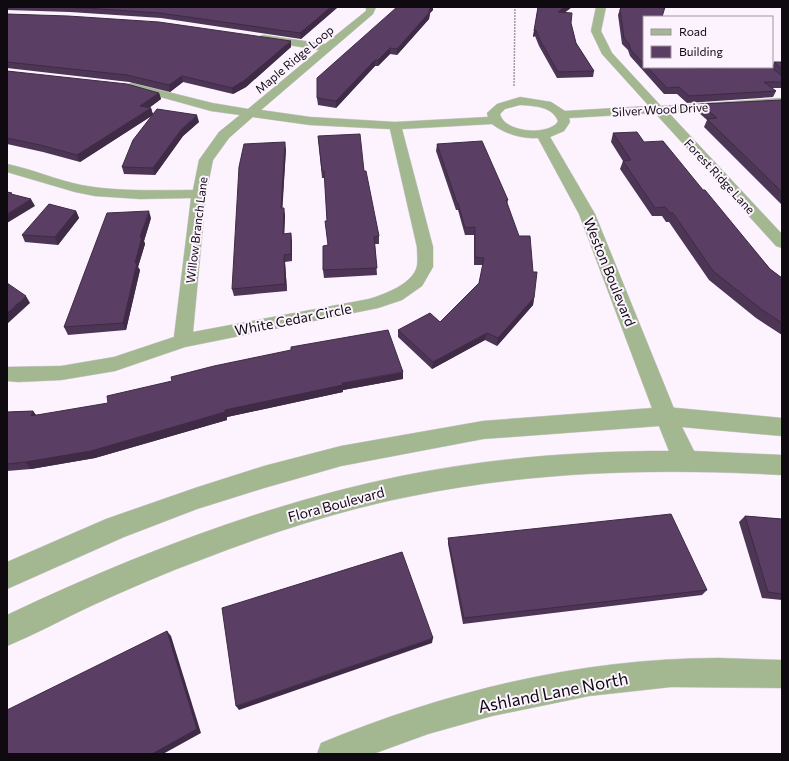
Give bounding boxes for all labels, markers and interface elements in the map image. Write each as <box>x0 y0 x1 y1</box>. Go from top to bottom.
legend <box>643 16 773 68</box>
street label: Maple Ridge Loop <box>252 22 336 96</box>
text: Road <box>679 24 707 38</box>
text: Building <box>679 44 723 58</box>
street label: Silver Wood Drive <box>611 99 709 119</box>
street label: Forest Ridge Lane <box>682 136 758 216</box>
street label: Willow Branch Lane <box>183 176 209 284</box>
street label: Weston Boulevard <box>580 215 640 329</box>
street label: White Cedar Circle <box>233 299 353 339</box>
street label: Flora Boulevard <box>286 483 386 525</box>
street label: Ashland Lane North <box>476 667 630 717</box>

